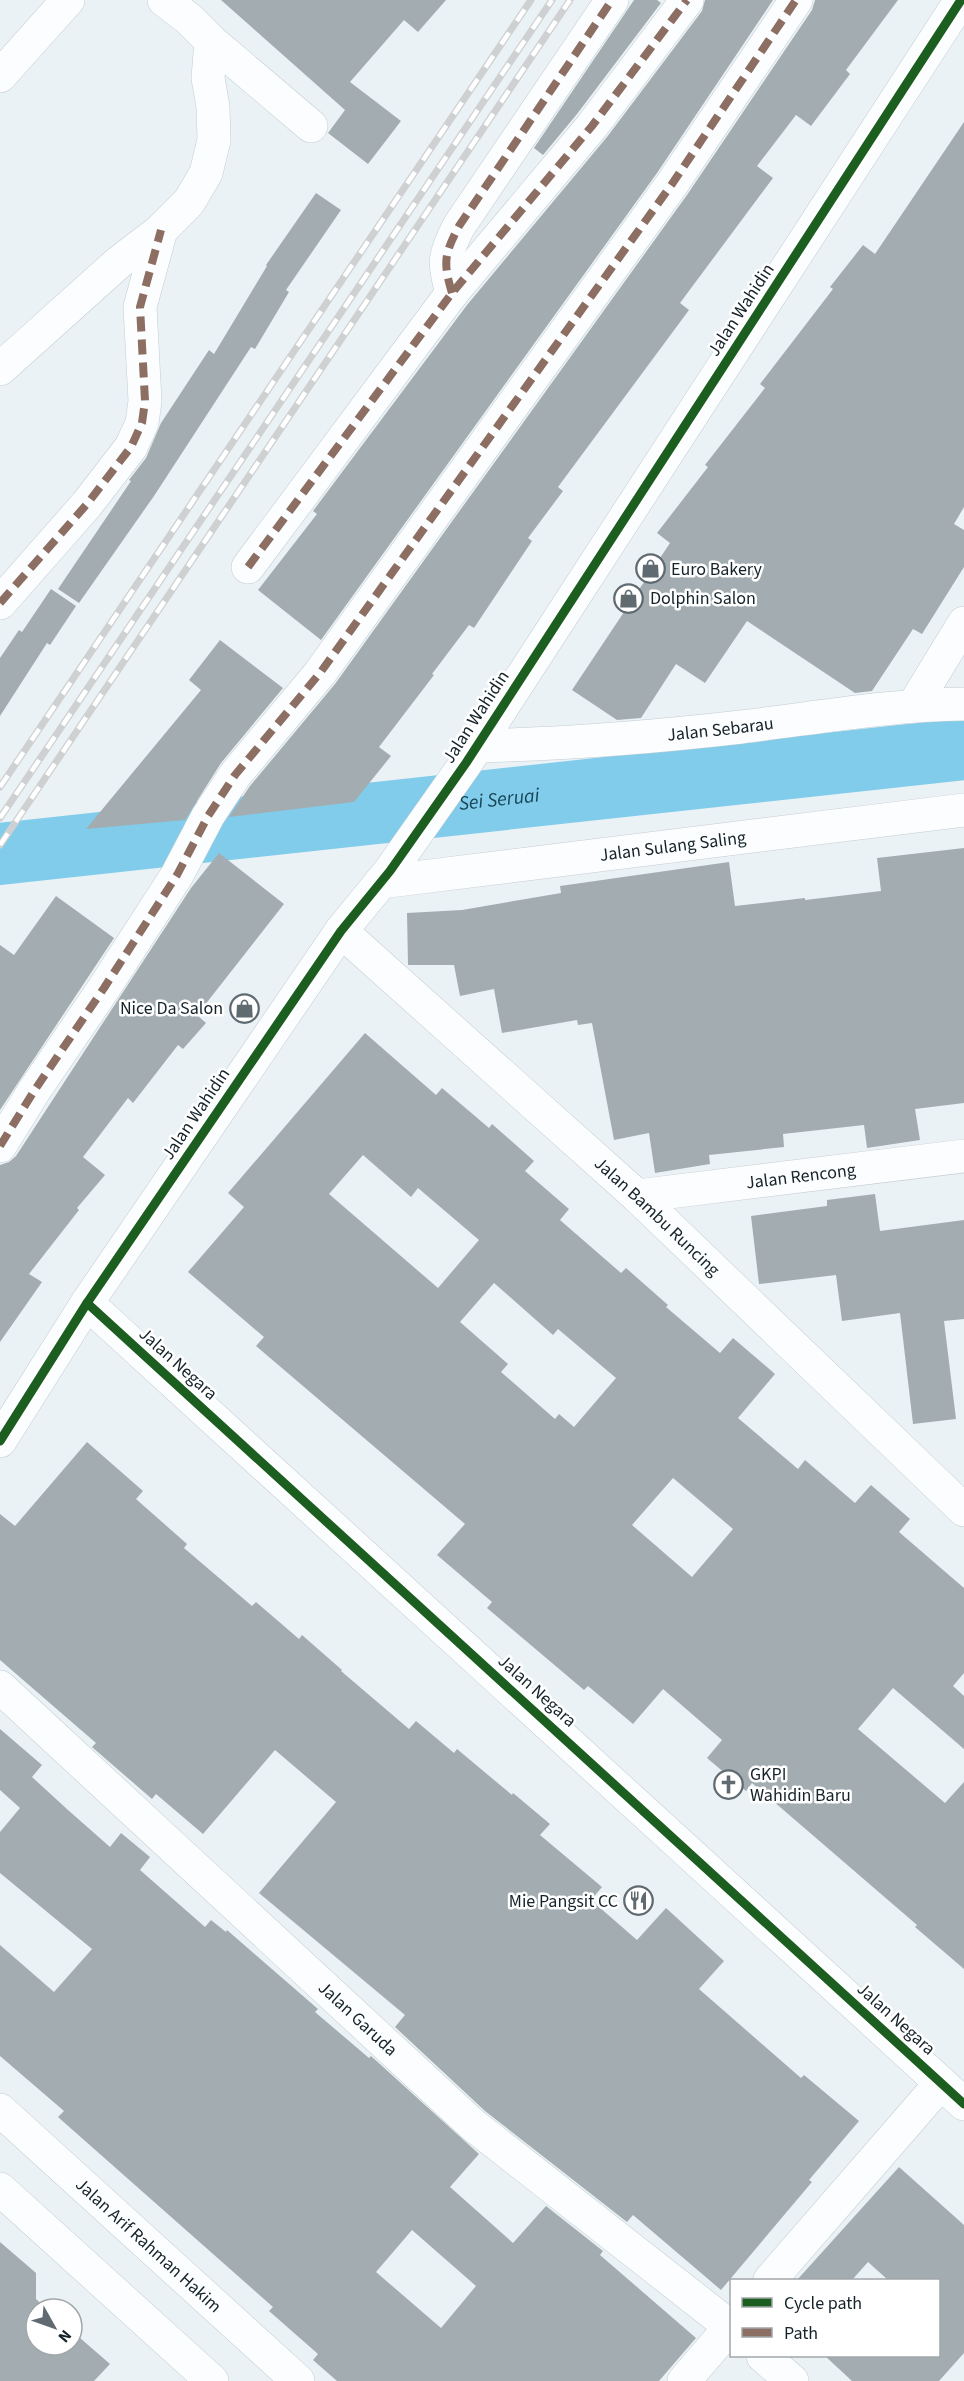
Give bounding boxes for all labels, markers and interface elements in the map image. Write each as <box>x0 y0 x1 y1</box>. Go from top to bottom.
street label: Jalan Wahidin <box>702 259 780 361</box>
shop icon: Euro Bakery <box>634 553 666 585</box>
place label: Euro Bakery <box>671 557 763 582</box>
shop icon: Dolphin Salon <box>613 582 645 614</box>
place label: Dolphin Salon <box>650 586 756 611</box>
street label: Jalan Wahidin <box>437 666 515 768</box>
street label: Jalan Sebarau <box>666 710 775 747</box>
water label: Sei Seruai <box>457 781 541 818</box>
street label: Jalan Sulang Saling <box>598 825 747 867</box>
shop icon: Nice Da Salon <box>228 992 260 1024</box>
place label: Nice Da Salon <box>120 996 223 1021</box>
street label: Jalan Wahidin <box>156 1063 236 1165</box>
street label: Jalan Bambu Runcing <box>589 1151 726 1282</box>
street label: Jalan Rencong <box>745 1157 857 1195</box>
street label: Jalan Negara <box>133 1322 223 1406</box>
street label: Jalan Negara <box>492 1649 582 1733</box>
place label: GKPI Wahidin Baru <box>750 1762 851 1808</box>
church icon: GKPI Wahidin Baru <box>713 1768 745 1800</box>
restaurant icon: Mie Pangsit CC <box>623 1885 655 1917</box>
place label: Mie Pangsit CC <box>509 1889 618 1914</box>
street label: Jalan Garuda <box>313 1975 403 2062</box>
street label: Jalan Negara <box>851 1977 941 2061</box>
street label: Jalan Arif Rahman Hakim <box>70 2172 227 2318</box>
legend <box>730 2279 940 2357</box>
text: Cycle path <box>784 2291 862 2316</box>
north arrow <box>24 2297 84 2357</box>
text: Path <box>784 2321 818 2346</box>
text: N <box>53 2325 77 2347</box>

